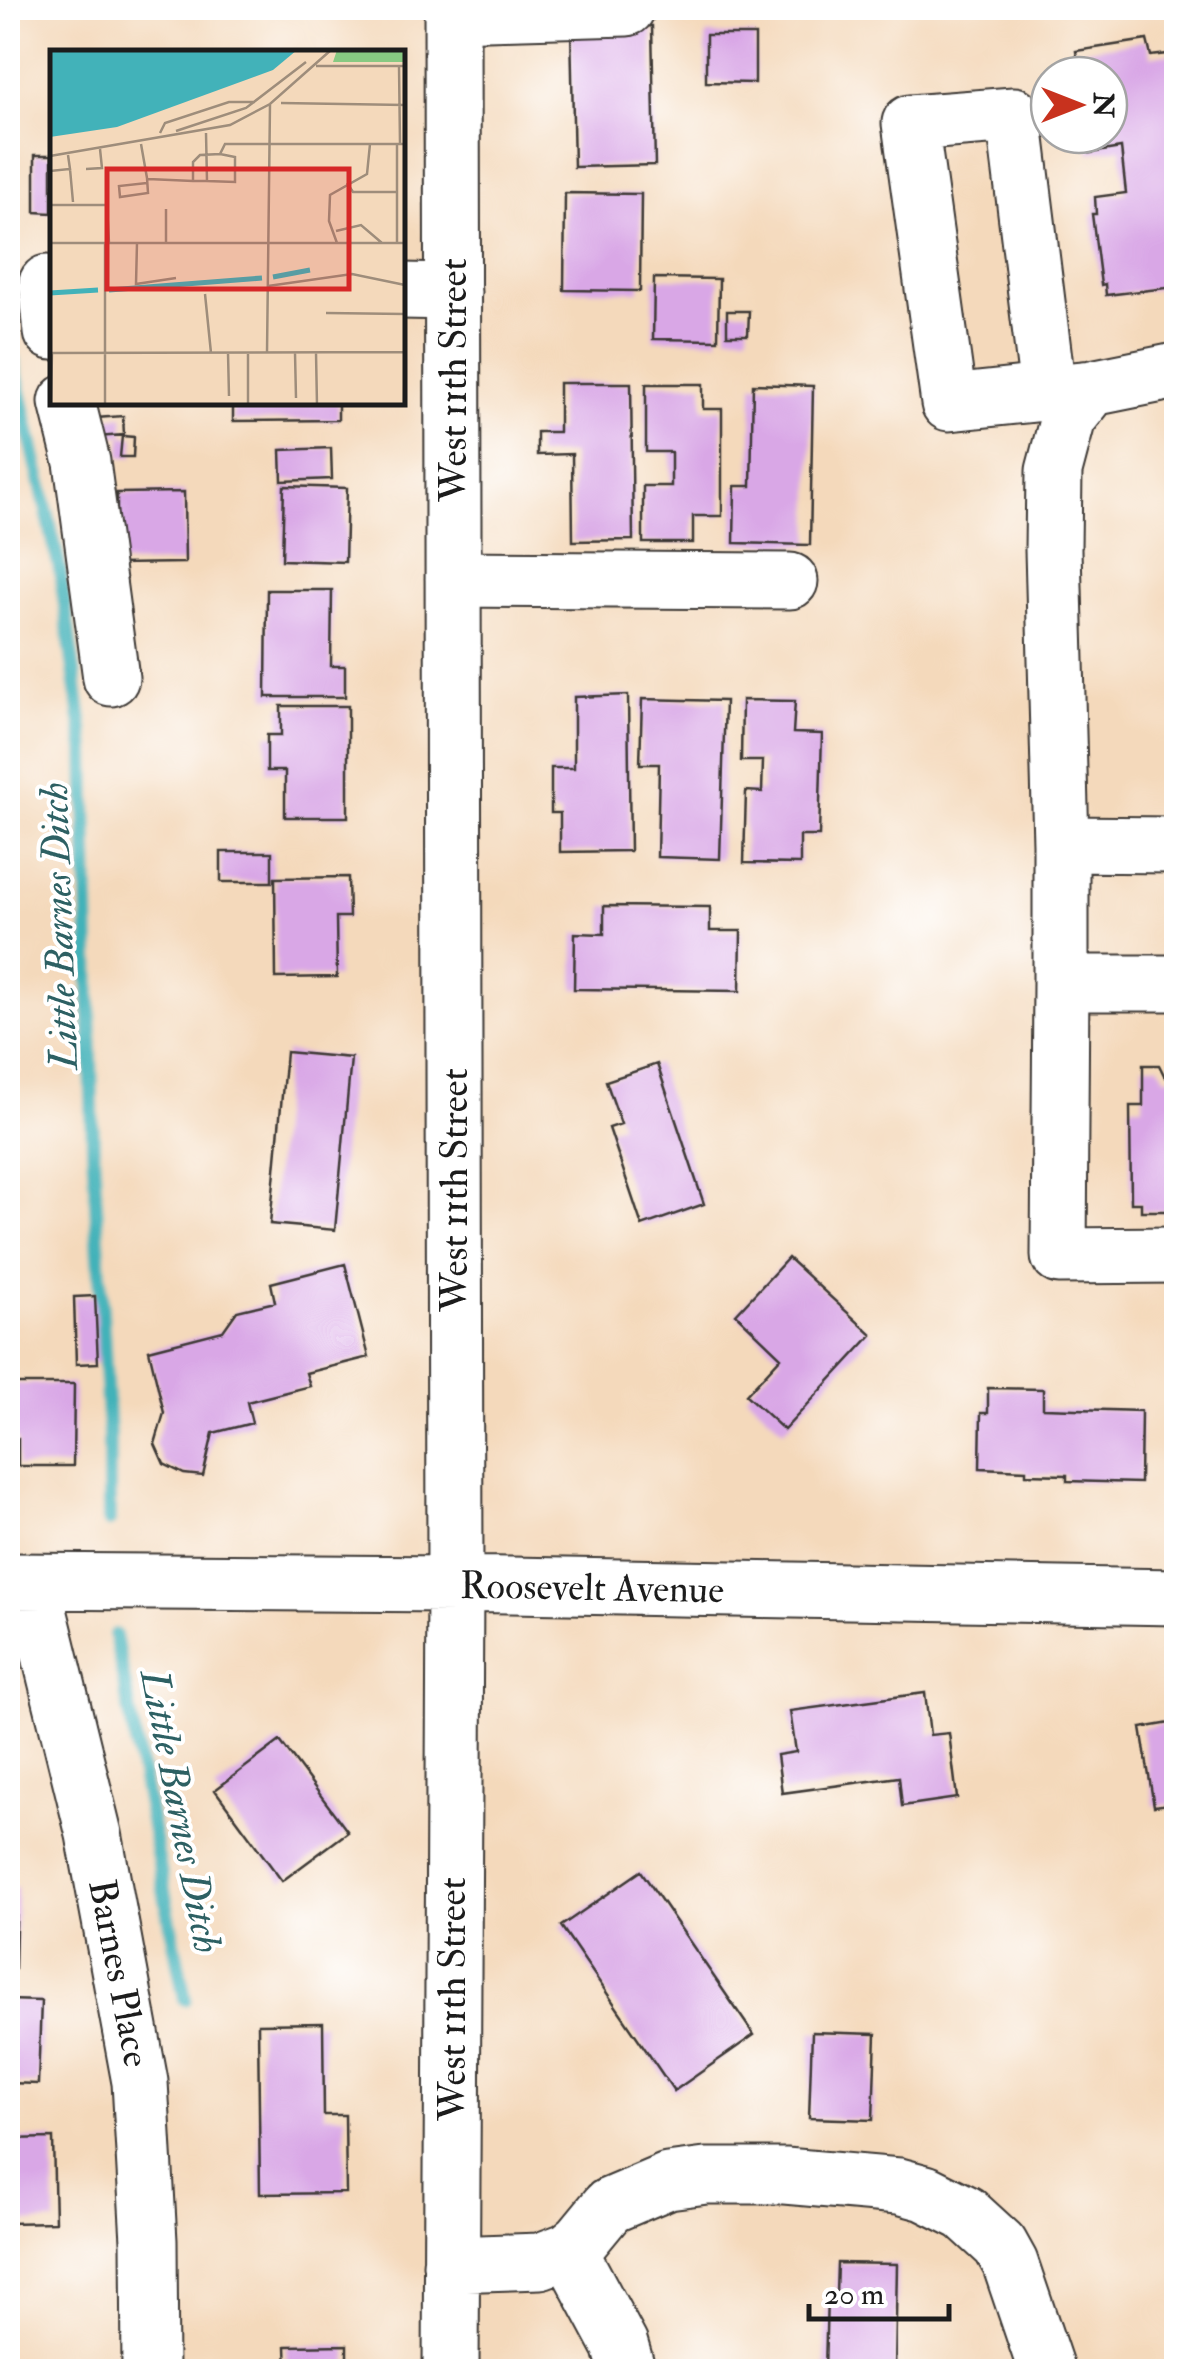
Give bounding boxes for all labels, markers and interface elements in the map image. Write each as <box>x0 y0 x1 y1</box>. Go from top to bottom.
inset map <box>50 50 405 405</box>
north arrow <box>1029 55 1129 155</box>
text: N <box>1085 91 1120 118</box>
street label: West 11th Street <box>430 258 478 503</box>
water label: Little Barnes Ditch <box>29 781 90 1073</box>
street label: West 11th Street <box>431 1068 479 1313</box>
street label: Roosevelt Avenue <box>460 1562 725 1614</box>
water label: Little Barnes Ditch <box>128 1663 233 1957</box>
street label: Barnes Place <box>77 1875 161 2071</box>
street label: West 11th Street <box>429 1877 477 2122</box>
scale bar <box>809 2259 949 2321</box>
text: 20 m <box>824 2276 884 2313</box>

